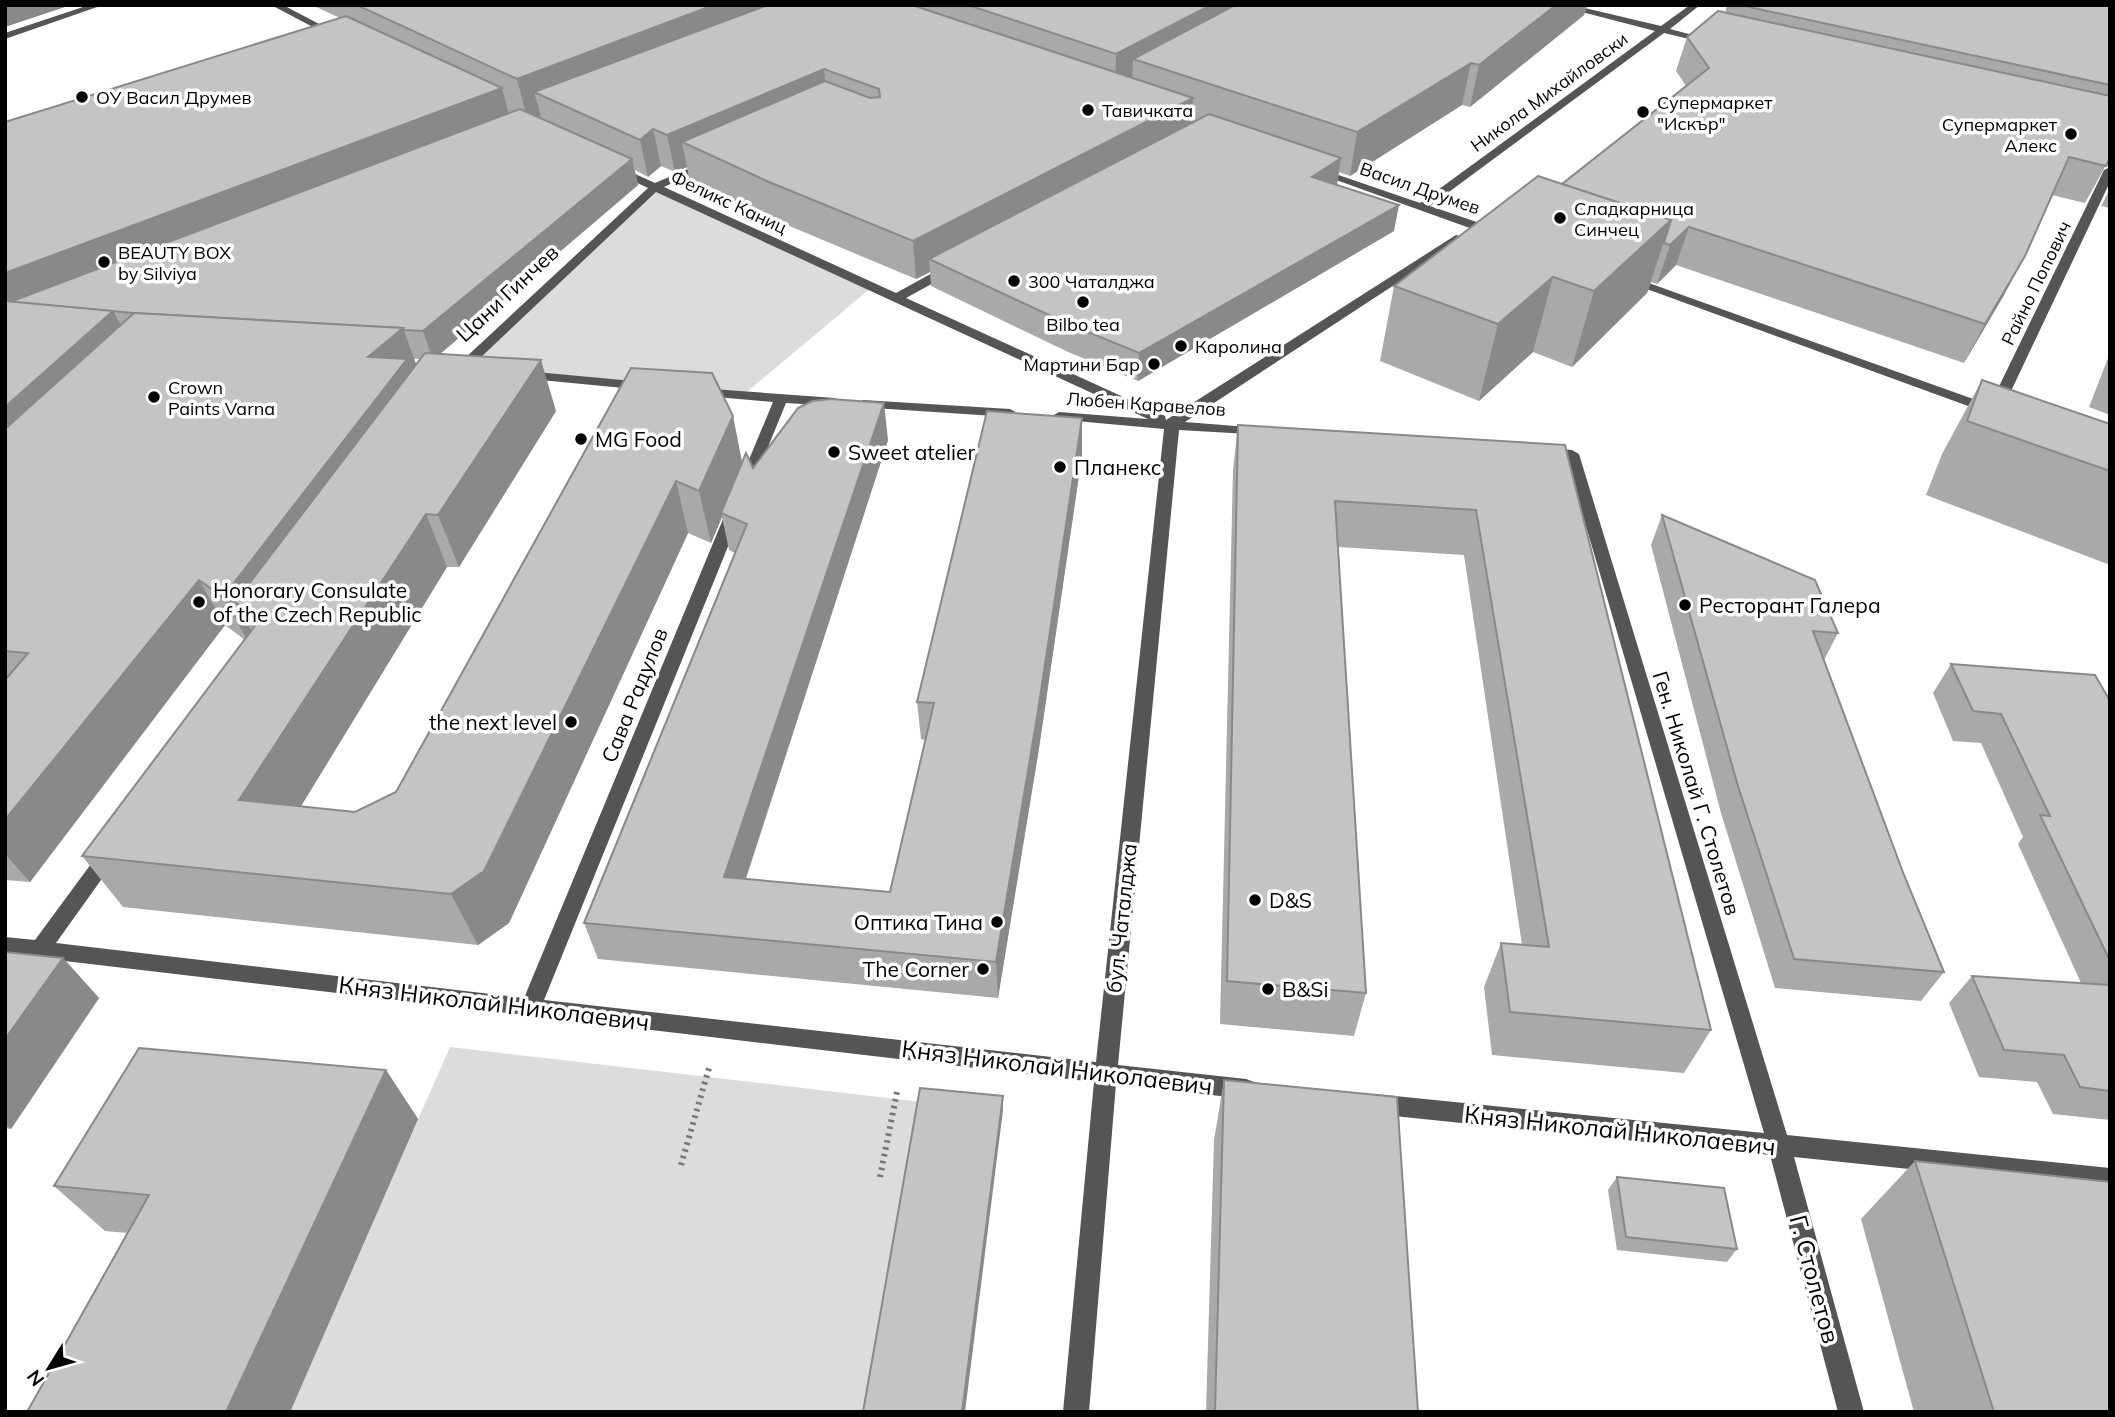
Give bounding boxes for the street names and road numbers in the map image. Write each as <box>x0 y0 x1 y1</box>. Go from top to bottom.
street label: Никола Михайловски <box>1466 27 1632 157</box>
street label: Васил Друмев <box>1357 157 1483 219</box>
street label: Феликс Каниц <box>667 165 791 239</box>
street label: Райно Попович <box>1996 217 2076 349</box>
street label: Цани Гинчев <box>450 239 564 347</box>
street label: Любен Каравелов <box>1066 387 1226 421</box>
street label: Сава Радулов <box>595 624 673 766</box>
street label: Ген. Николай Г. Столетов <box>1647 668 1747 918</box>
street label: бул. Чаталджа <box>1100 842 1142 994</box>
street label: Княз Николай Николаевич <box>337 969 651 1037</box>
street label: Княз Николай Николаевич <box>900 1033 1214 1101</box>
street label: Княз Николай Николаевич <box>1463 1099 1777 1161</box>
street label: Г. Столетов <box>1783 1212 1847 1346</box>

